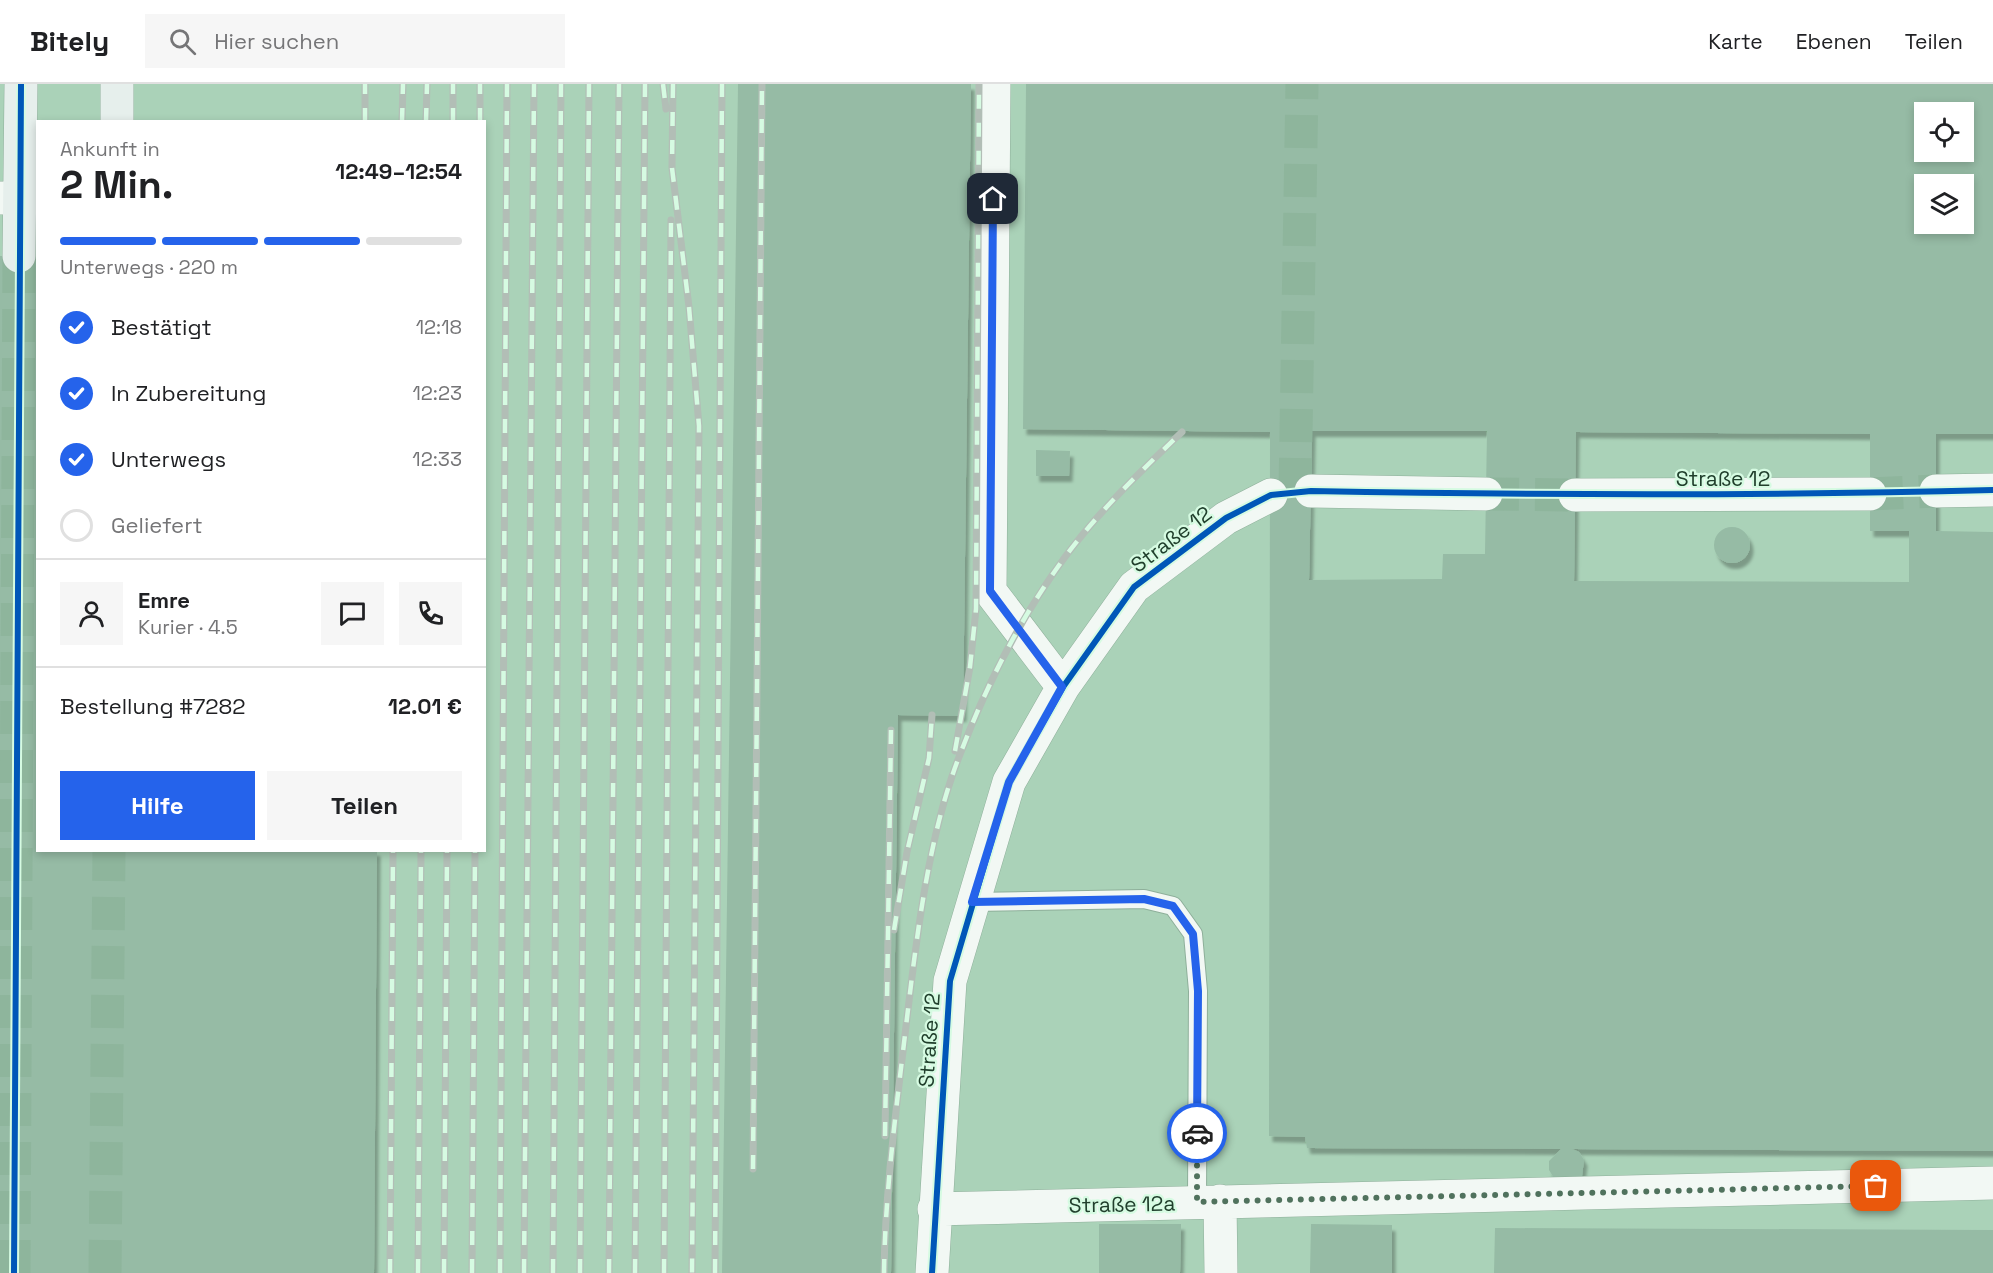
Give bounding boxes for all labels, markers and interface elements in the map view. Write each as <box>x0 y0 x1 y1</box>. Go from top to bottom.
search box <box>145 14 565 68</box>
text: Bitely <box>30 23 109 59</box>
icon: search <box>166 25 199 58</box>
text: Hier suchen <box>214 27 339 55</box>
text: Karte <box>1708 28 1763 55</box>
text: Ebenen <box>1796 28 1872 55</box>
text: Teilen <box>1905 28 1963 55</box>
map controls <box>1914 102 1974 234</box>
button: locate <box>1914 102 1974 162</box>
text: Ankunft in <box>60 136 160 162</box>
text: 12:49–12:54 <box>335 157 462 185</box>
text: 2 Min. <box>60 160 174 209</box>
pin <box>967 173 1018 224</box>
button: layers <box>1914 174 1974 234</box>
icon: home <box>976 182 1009 215</box>
text: Unterwegs · 220 m <box>60 254 238 280</box>
icon: check <box>60 311 93 344</box>
text: Bestätigt <box>111 313 212 341</box>
text: 12:18 <box>416 314 462 340</box>
icon: check <box>60 377 93 410</box>
text: In Zubereitung <box>111 379 266 407</box>
text: 12:23 <box>412 380 462 406</box>
icon: check <box>60 443 93 476</box>
text: Unterwegs <box>111 445 226 473</box>
text: 12:33 <box>412 446 462 472</box>
street label: Straße 12 <box>1676 465 1770 492</box>
street label: Straße 12 <box>1125 500 1217 578</box>
text: Geliefert <box>111 511 203 539</box>
button: person <box>60 582 123 645</box>
button: chat <box>321 582 384 645</box>
button: phone <box>399 582 462 645</box>
text: Emre <box>138 586 190 614</box>
text: Kurier · 4.5 <box>138 614 238 640</box>
text: Bestellung #7282 <box>60 692 245 720</box>
text: 12.01 € <box>388 692 462 720</box>
button: Hilfe <box>60 771 255 840</box>
button: Teilen <box>267 771 462 840</box>
street label: Straße 12 <box>912 992 946 1088</box>
courier <box>1167 1103 1227 1163</box>
icon: car <box>1181 1117 1214 1150</box>
pin <box>1850 1160 1901 1211</box>
icon: bag <box>1859 1169 1892 1202</box>
street label: Straße 12a <box>1068 1190 1176 1218</box>

